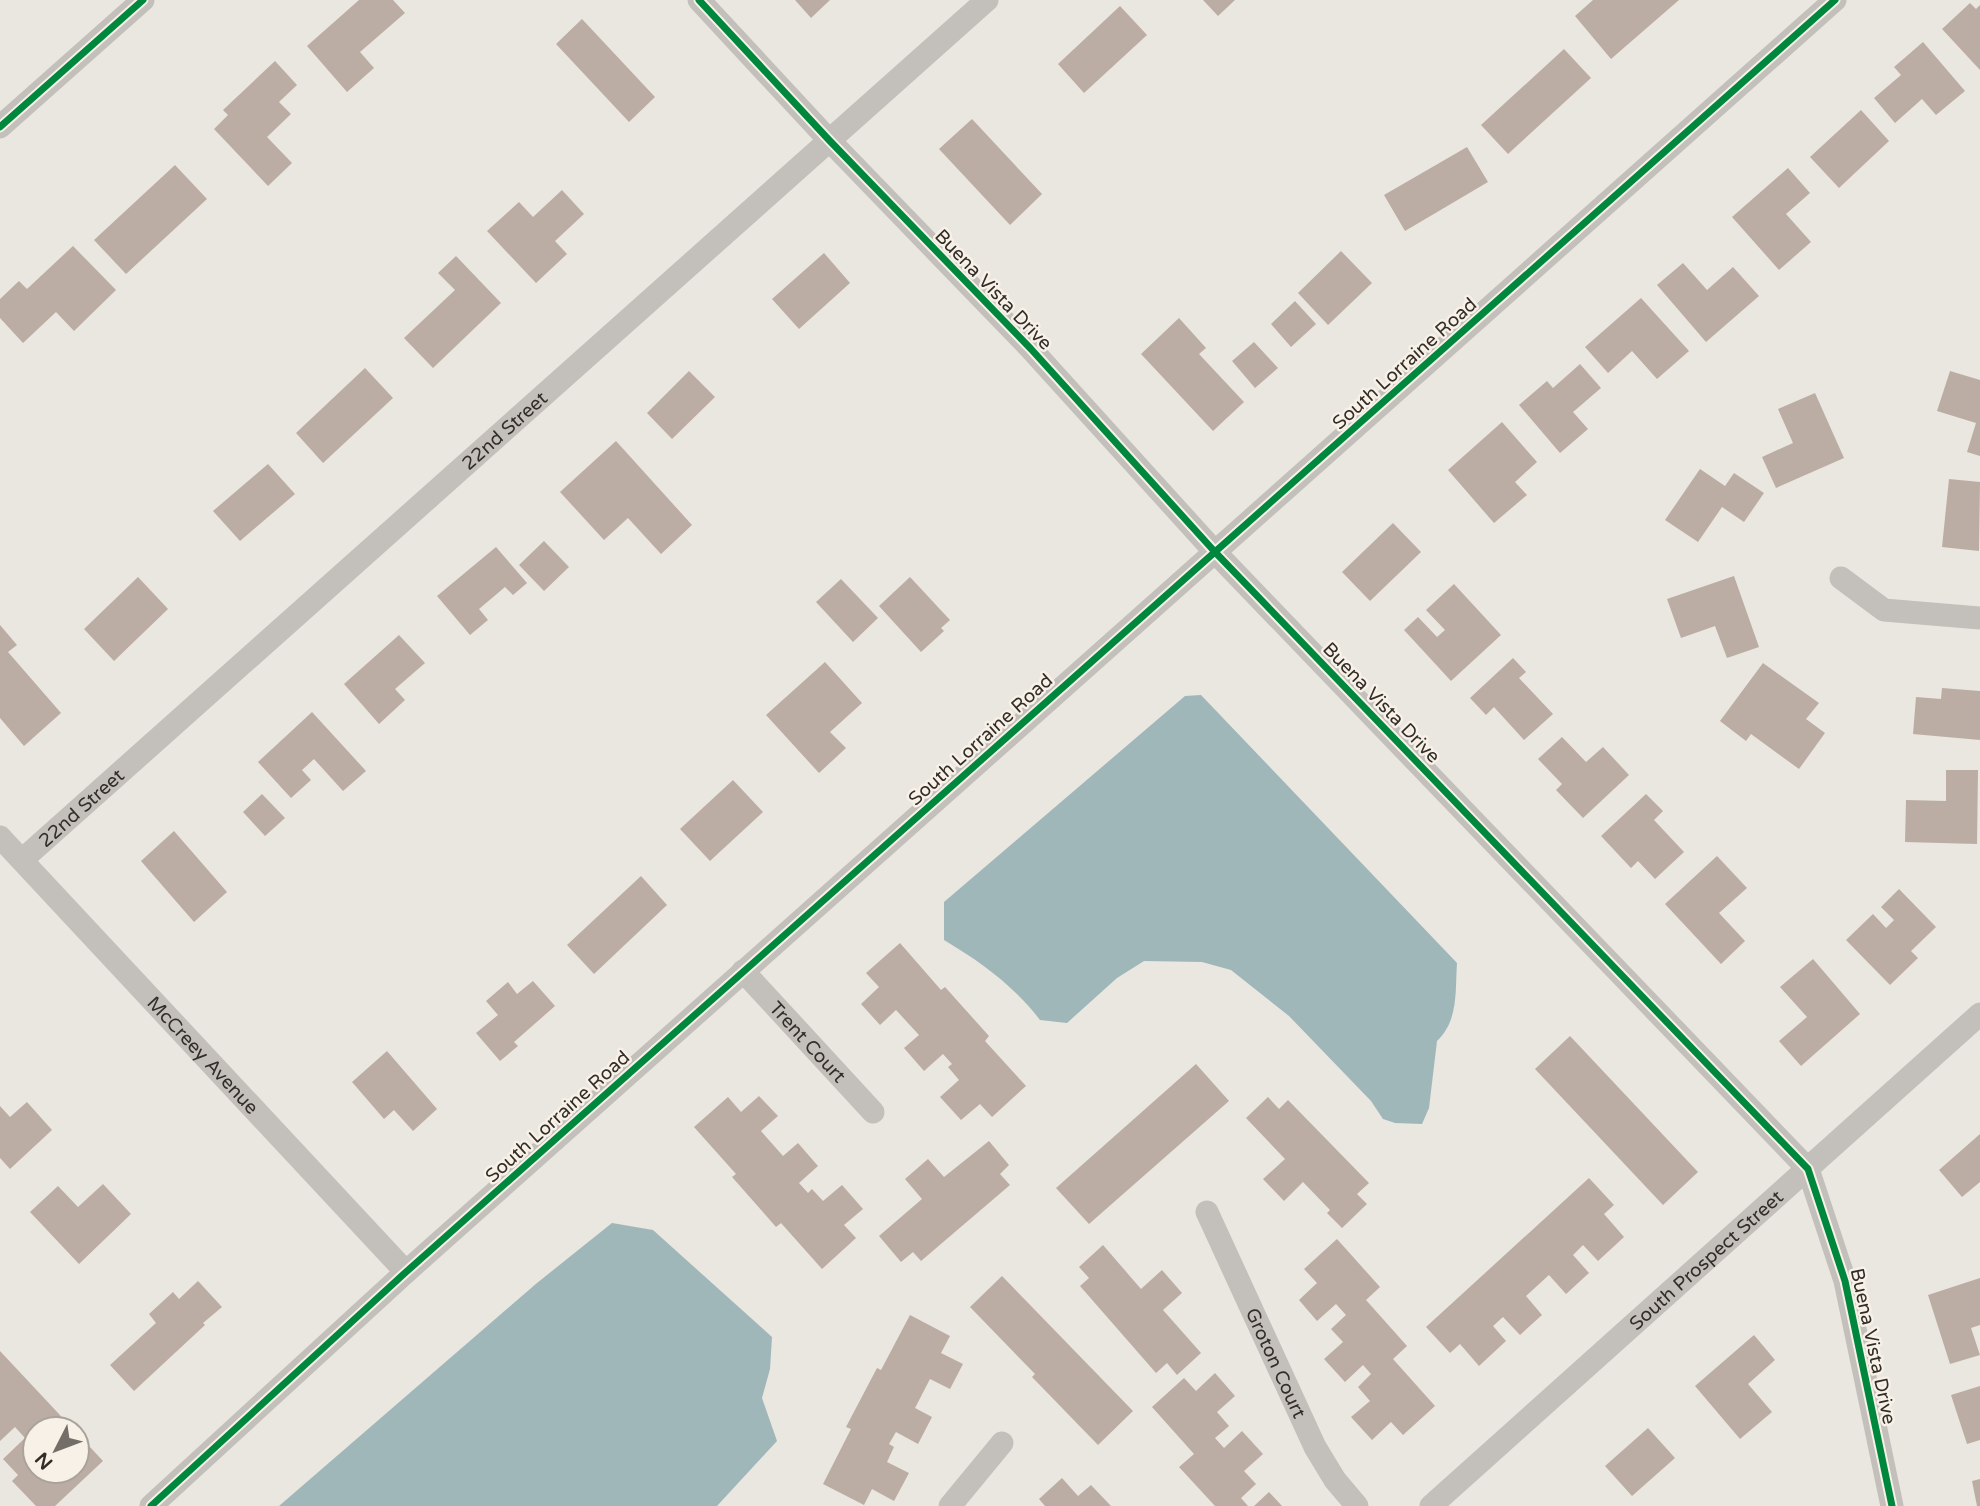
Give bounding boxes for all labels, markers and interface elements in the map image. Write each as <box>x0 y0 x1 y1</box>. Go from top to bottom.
street label: Buena Vista Drive <box>930 225 1056 355</box>
street label: South Lorraine Road <box>1328 293 1481 434</box>
street label: 22nd Street <box>458 387 552 475</box>
street label: Buena Vista Drive <box>1318 638 1444 768</box>
street label: South Lorraine Road <box>904 669 1057 810</box>
street label: 22nd Street <box>34 764 129 852</box>
street label: McCreey Avenue <box>142 992 263 1119</box>
street label: Trent Court <box>765 997 850 1087</box>
street label: South Lorraine Road <box>481 1046 634 1187</box>
street label: South Prospect Street <box>1625 1186 1788 1335</box>
street label: Buena Vista Drive <box>1846 1266 1900 1426</box>
street label: Groton Court <box>1241 1305 1310 1422</box>
north arrow <box>21 1415 91 1485</box>
text: N <box>31 1448 57 1474</box>

